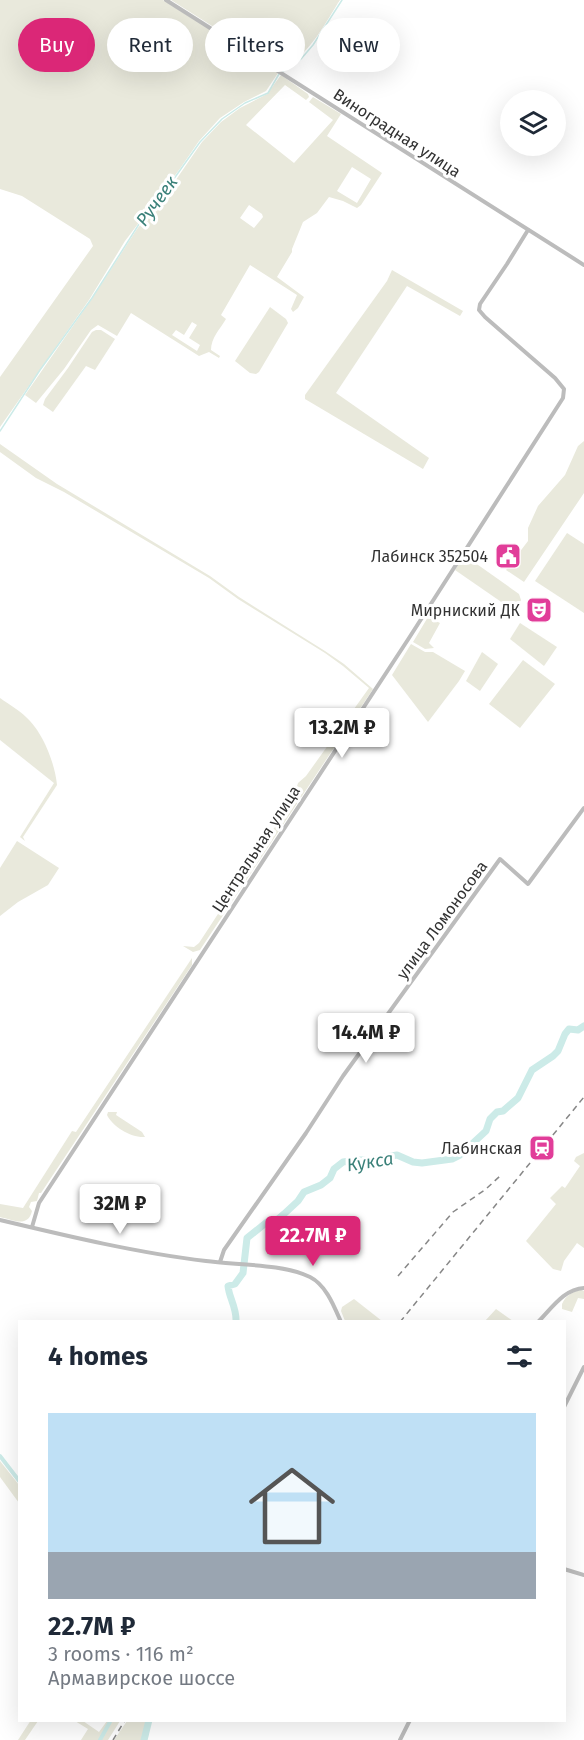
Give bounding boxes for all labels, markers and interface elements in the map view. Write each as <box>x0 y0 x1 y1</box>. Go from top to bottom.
chip: Buy <box>18 18 95 72</box>
chip: Rent <box>107 18 193 72</box>
chip: Filters <box>205 18 305 72</box>
chip: New <box>317 18 400 72</box>
street label: Виноградная улица <box>330 85 464 181</box>
map controls <box>500 90 566 156</box>
button: layers <box>500 90 566 156</box>
water label: Ручеек <box>131 171 183 231</box>
public building icon: Лабинск 352504 <box>493 541 523 571</box>
place label: Лабинск 352504 <box>371 547 488 566</box>
theatre icon: Мирниский ДК <box>524 595 554 625</box>
place label: Мирниский ДК <box>411 601 521 620</box>
pin: 13.2M ₽ <box>287 708 397 759</box>
text: 13.2M ₽ <box>308 715 376 739</box>
street label: Центральная улица <box>208 782 304 916</box>
street label: улица Ломоносова <box>393 857 491 983</box>
pin: 14.4M ₽ <box>311 1013 421 1064</box>
text: 14.4M ₽ <box>332 1020 400 1044</box>
station icon: Лабинская <box>527 1133 557 1163</box>
place label: Лабинская <box>441 1139 522 1158</box>
water label: Кукса <box>345 1147 395 1177</box>
pin: 32M ₽ <box>78 1184 162 1235</box>
text: 32M ₽ <box>94 1191 146 1215</box>
pin: 22.7M ₽ <box>258 1216 368 1267</box>
text: 22.7M ₽ <box>279 1223 347 1247</box>
icon: filters <box>503 1340 536 1373</box>
text: 4 homes <box>48 1341 148 1372</box>
icon: home <box>238 1452 346 1560</box>
text: 22.7M ₽ <box>48 1611 135 1642</box>
text: 3 rooms · 116 m² <box>48 1642 194 1666</box>
text: Армавирское шоссе <box>48 1666 235 1690</box>

